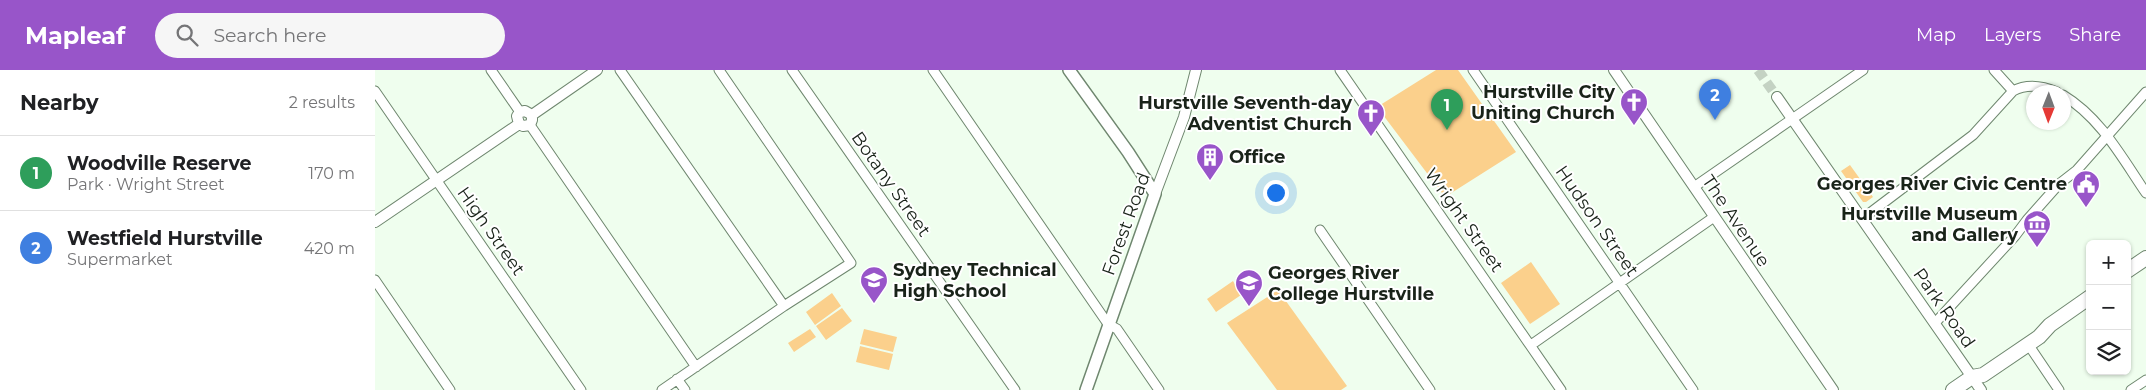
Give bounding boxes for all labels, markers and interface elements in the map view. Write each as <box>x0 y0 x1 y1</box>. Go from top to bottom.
search box <box>155 13 505 58</box>
text: Mapleaf <box>25 21 125 50</box>
icon: search <box>173 21 201 49</box>
text: Search here <box>213 24 326 47</box>
text: Map <box>1916 24 1956 46</box>
text: Layers <box>1984 24 2041 46</box>
text: Share <box>2069 24 2121 46</box>
pin: 2 <box>1699 79 1731 120</box>
place label: Hurstville City Uniting Church <box>1471 81 1615 124</box>
north arrow <box>2026 85 2071 130</box>
church icon: Hurstville City Uniting Church <box>1619 87 1649 126</box>
pin: 1 <box>1431 89 1463 130</box>
text: Nearby <box>20 90 99 115</box>
place label: Hurstville Seventh-day Adventist Church <box>1138 92 1352 135</box>
text: 2 results <box>289 93 355 112</box>
church icon: Hurstville Seventh-day Adventist Church <box>1356 98 1386 137</box>
street label: Botany Street <box>847 127 935 241</box>
building icon: Office <box>1195 142 1225 181</box>
place label: Office <box>1229 146 1285 168</box>
text: Woodville Reserve <box>67 152 252 175</box>
street label: Hudson Street <box>1551 161 1643 281</box>
text: 1 <box>33 164 39 183</box>
text: 170 m <box>308 164 355 183</box>
street label: Wright Street <box>1420 164 1508 276</box>
street label: Forest Road <box>1097 169 1155 279</box>
public building icon: Georges River Civic Centre <box>2071 169 2101 208</box>
street label: The Avenue <box>1697 171 1775 271</box>
place label: Georges River Civic Centre <box>1817 173 2067 195</box>
text: Park · Wright Street <box>67 175 225 194</box>
your location <box>1263 180 1289 206</box>
street label: High Street <box>452 182 530 280</box>
place label: Hurstville Museum and Gallery <box>1841 203 2018 246</box>
museum icon: Hurstville Museum and Gallery <box>2022 209 2052 248</box>
text: Westfield Hurstville <box>67 227 263 250</box>
text: 2 <box>31 239 41 258</box>
text: 420 m <box>304 239 355 258</box>
map controls <box>2086 240 2131 375</box>
button: + <box>2086 240 2131 285</box>
text: Supermarket <box>67 250 173 269</box>
place label: Sydney Technical High School <box>893 259 1057 302</box>
place label: Georges River College Hurstville <box>1268 262 1434 305</box>
street label: Park Road <box>1908 264 1980 352</box>
school or university icon: Sydney Technical High School <box>859 265 889 304</box>
school or university icon: Georges River College Hurstville <box>1234 268 1264 307</box>
button: − <box>2086 285 2131 330</box>
button: layers <box>2086 330 2131 375</box>

